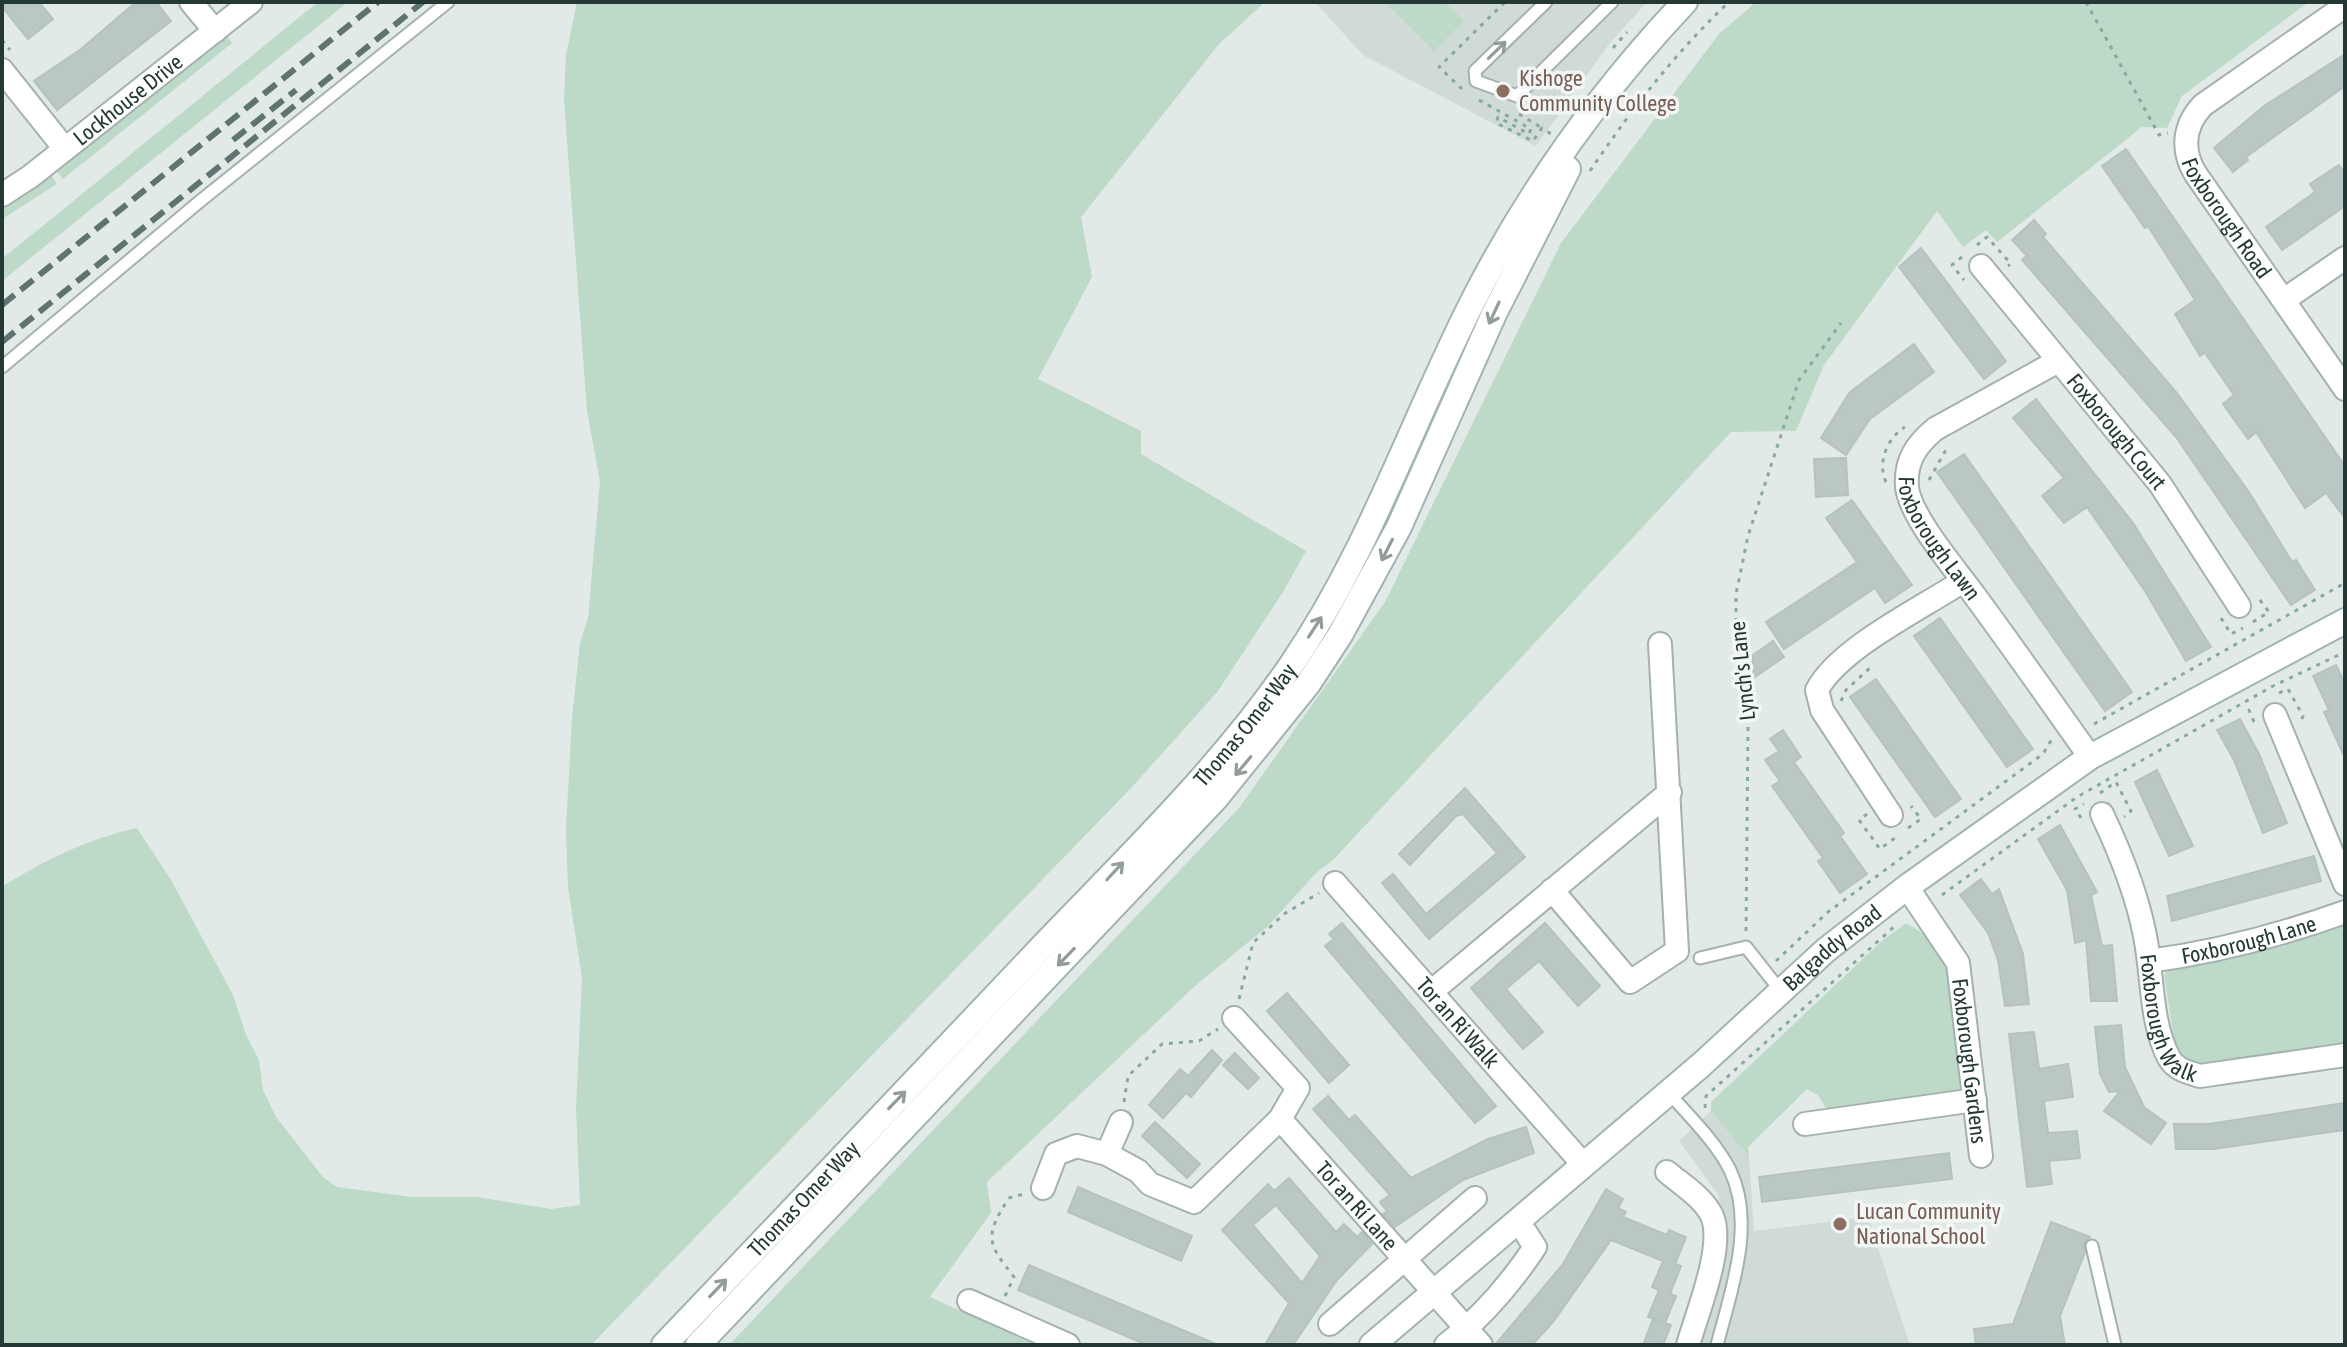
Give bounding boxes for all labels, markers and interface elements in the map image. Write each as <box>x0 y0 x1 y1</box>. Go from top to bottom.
one-way arrow <box>1487 41 1506 60</box>
street label: Lockhouse Drive <box>68 48 188 151</box>
place label: Kishoge Community College <box>1519 65 1676 116</box>
marker: Kishoge Community College <box>1494 82 1512 100</box>
street label: Foxborough Road <box>2176 154 2277 283</box>
one-way arrow <box>1486 301 1501 325</box>
street label: Foxborough Court <box>2062 368 2172 495</box>
street label: Foxborough Lawn <box>1894 476 1986 605</box>
one-way arrow <box>1379 538 1394 562</box>
one-way arrow <box>1307 617 1324 639</box>
street label: Lynch's Lane <box>1724 620 1760 722</box>
street label: Thomas Omer Way <box>1188 658 1302 792</box>
one-way arrow <box>1234 755 1252 776</box>
one-way arrow <box>1105 861 1123 881</box>
street label: Balgaddy Road <box>1777 899 1886 996</box>
street label: Foxborough Lane <box>2179 910 2319 969</box>
one-way arrow <box>1058 946 1076 966</box>
street label: Foxborough Walk <box>2135 952 2201 1087</box>
street label: Tor an Rí Walk <box>1411 972 1505 1073</box>
street label: Foxborough Gardens <box>1947 977 1992 1145</box>
one-way arrow <box>887 1091 906 1110</box>
street label: Thomas Omer Way <box>742 1135 864 1262</box>
street label: Tor an Rí Lane <box>1311 1156 1404 1256</box>
place label: Lucan Community National School <box>1856 1198 2001 1249</box>
marker: Lucan Community National School <box>1831 1215 1849 1233</box>
one-way arrow <box>708 1279 727 1299</box>

